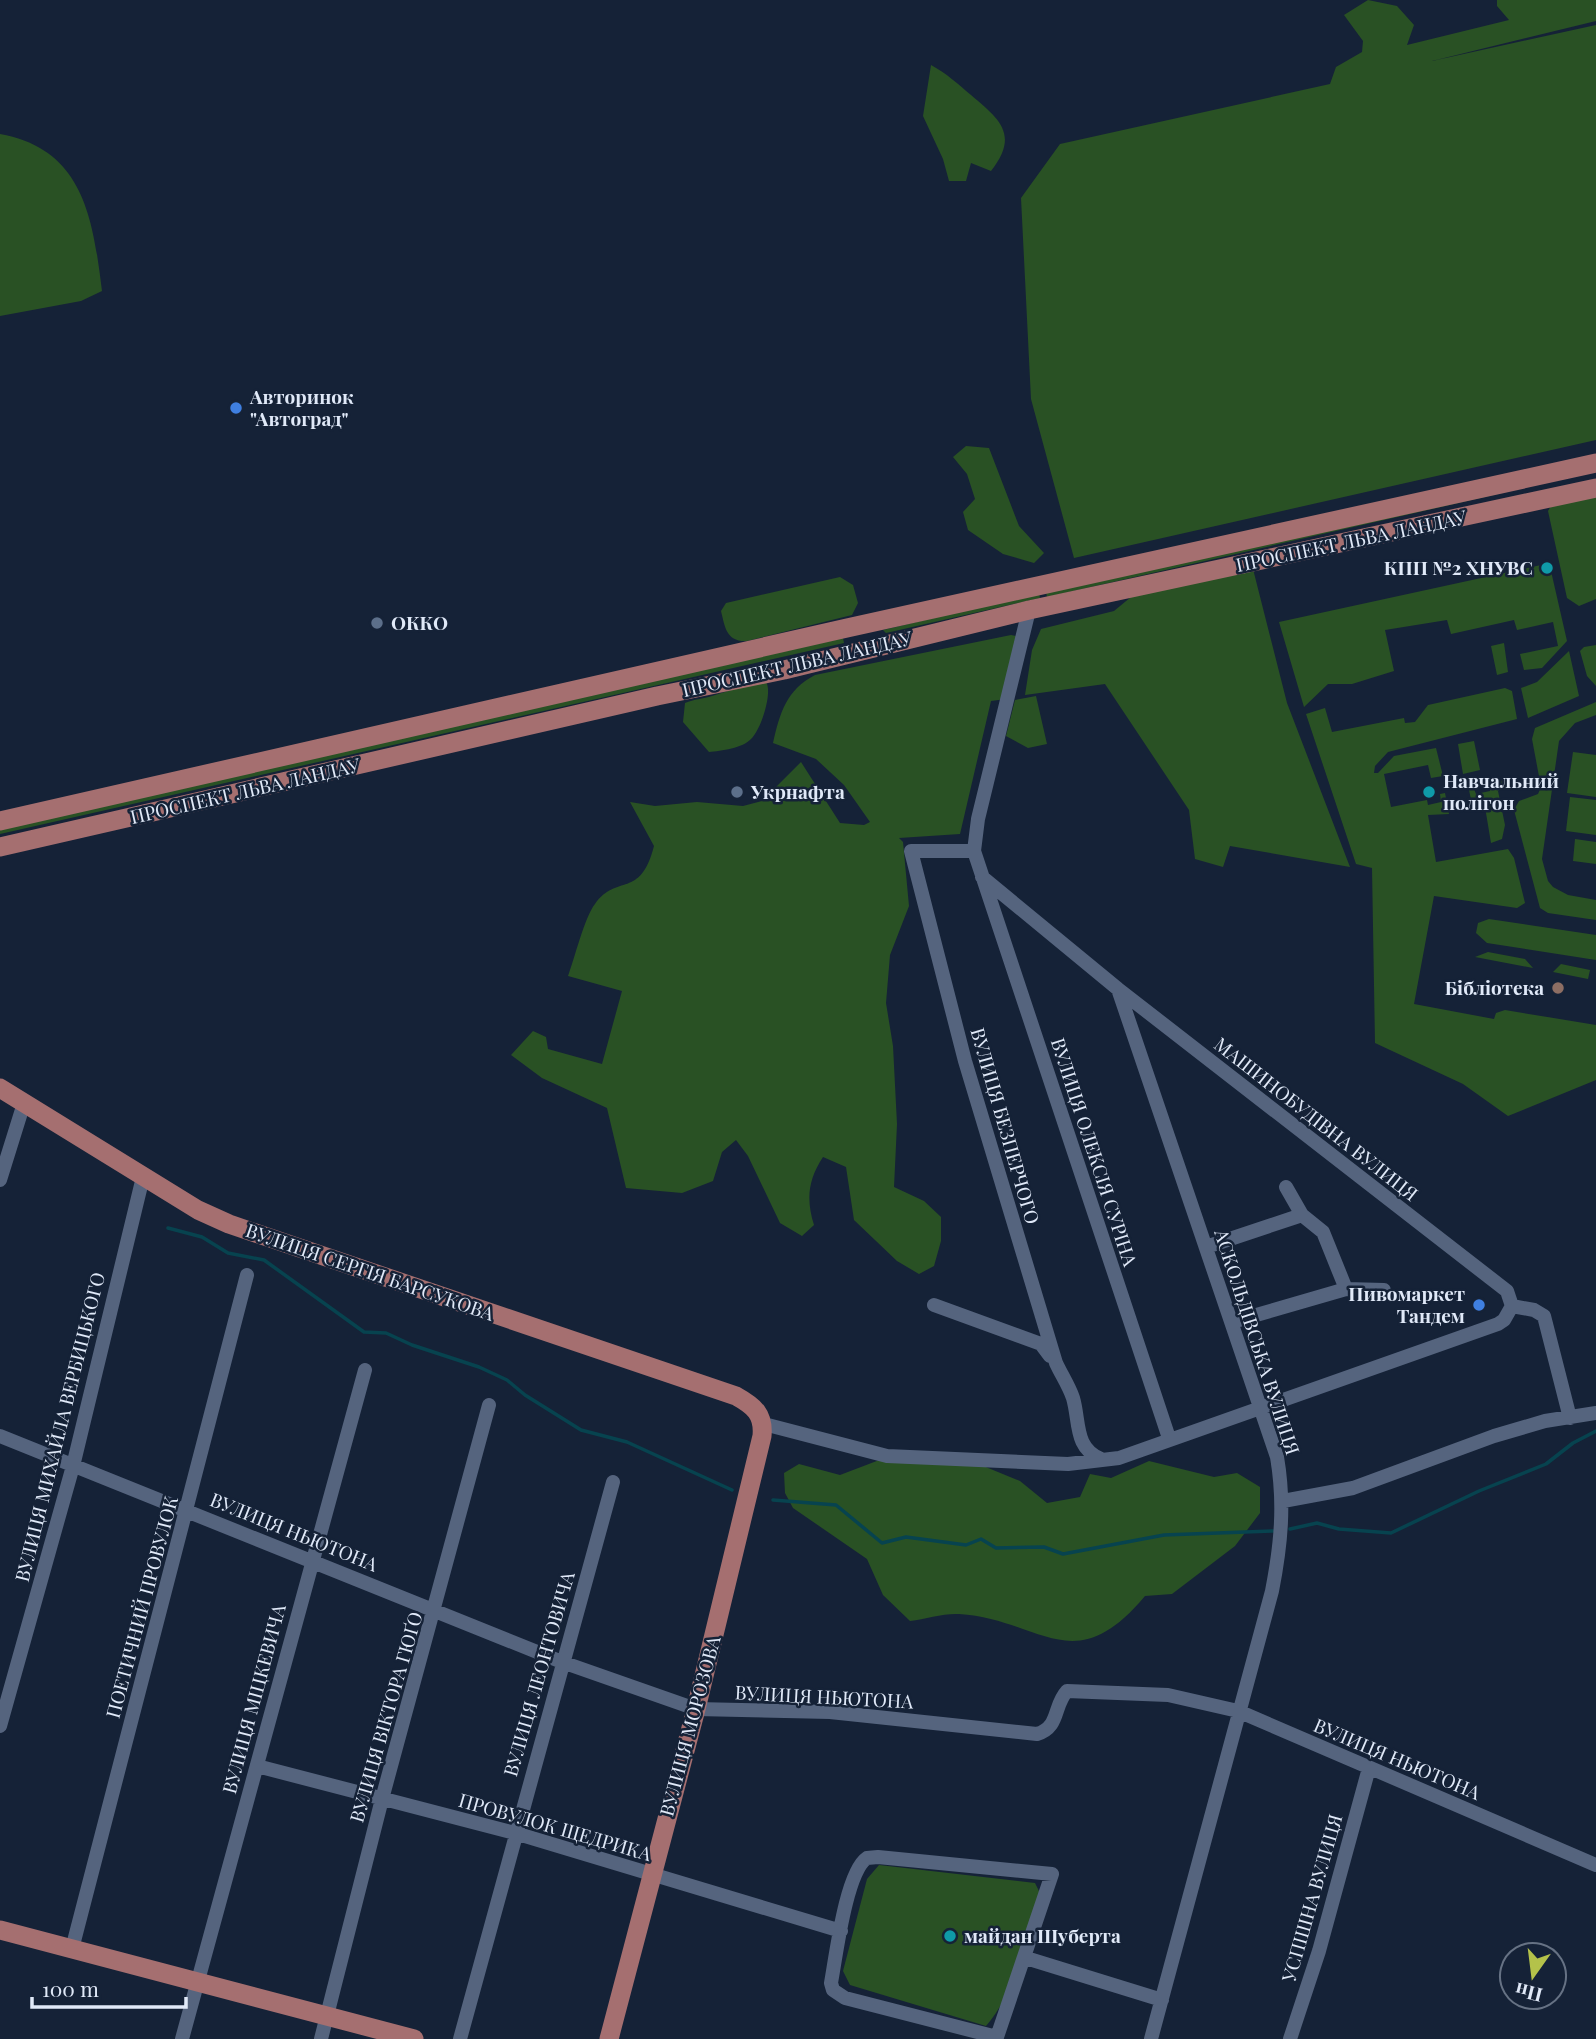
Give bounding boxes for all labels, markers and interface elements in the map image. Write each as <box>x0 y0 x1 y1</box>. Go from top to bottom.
place label: Авторинок "Автоград" <box>249 383 354 431</box>
marker: Авторинок "Автоград" <box>228 400 244 416</box>
street label: ПРОСПЕКТ ЛЬВА ЛАНДАУ <box>1233 503 1469 577</box>
place label: КПП №2 ХНУВС <box>1384 554 1533 580</box>
marker: КПП №2 ХНУВС <box>1539 560 1555 576</box>
place label: ОККО <box>391 609 448 635</box>
marker: ОККО <box>369 615 385 631</box>
street label: ПРОСПЕКТ ЛЬВА ЛАНДАУ <box>679 624 915 702</box>
street label: ПРОСПЕКТ ЛЬВА ЛАНДАУ <box>127 751 363 829</box>
place label: Навчальний полігон <box>1443 767 1559 815</box>
place label: Укрнафта <box>750 778 845 804</box>
marker: Укрнафта <box>729 784 745 800</box>
marker: Навчальний полігон <box>1421 784 1437 800</box>
place label: Бібліотека <box>1445 974 1544 1000</box>
marker: Бібліотека <box>1550 980 1566 996</box>
street label: ВУЛИЦЯ БЕЗПЕРЧОГО <box>965 1025 1046 1227</box>
street label: МАШИНОБУДІВНА ВУЛИЦЯ <box>1209 1030 1424 1206</box>
street label: ВУЛИЦЯ ОЛЕКСІЯ СУРІНА <box>1046 1034 1145 1270</box>
street label: ВУЛИЦЯ СЕРГІЯ БАРСУКОВА <box>243 1216 499 1326</box>
street label: АСКОЛЬДІВСЬКА ВУЛИЦЯ <box>1209 1225 1307 1458</box>
street label: ВУЛИЦЯ МИХАЙЛА ВЕРБИЦЬКОГО <box>8 1269 110 1584</box>
place label: Пивомаркет Тандем <box>1348 1280 1465 1328</box>
marker: Пивомаркет Тандем <box>1471 1297 1487 1313</box>
street label: ВУЛИЦЯ НЬЮТОНА <box>207 1486 383 1577</box>
street label: ПОЕТИЧНИЙ ПРОВУЛОК <box>99 1492 183 1721</box>
street label: ВУЛИЦЯ ЛЕОНТОВИЧА <box>496 1567 580 1779</box>
street label: ВУЛИЦЯ МІЦКЕВИЧА <box>215 1600 291 1796</box>
street label: ВУЛИЦЯ ВІКТОРА ГЮҐО <box>343 1608 428 1825</box>
street label: ВУЛИЦЯ МОРОЗОВА <box>652 1632 726 1819</box>
street label: ВУЛИЦЯ НЬЮТОНА <box>734 1678 915 1714</box>
street label: ВУЛИЦЯ НЬЮТОНА <box>1310 1711 1486 1805</box>
street label: ПРОВУЛОК ЩЕДРИКА <box>456 1786 656 1866</box>
street label: УСПІШНА ВУЛИЦЯ <box>1274 1811 1347 1986</box>
place label: майдан Шуберта <box>964 1922 1121 1948</box>
marker: майдан Шуберта <box>942 1928 958 1944</box>
north arrow <box>1498 1941 1568 2011</box>
scale bar <box>32 1966 186 2010</box>
text: 100 m <box>42 1974 99 2002</box>
text: Пн <box>1512 1978 1545 2009</box>

